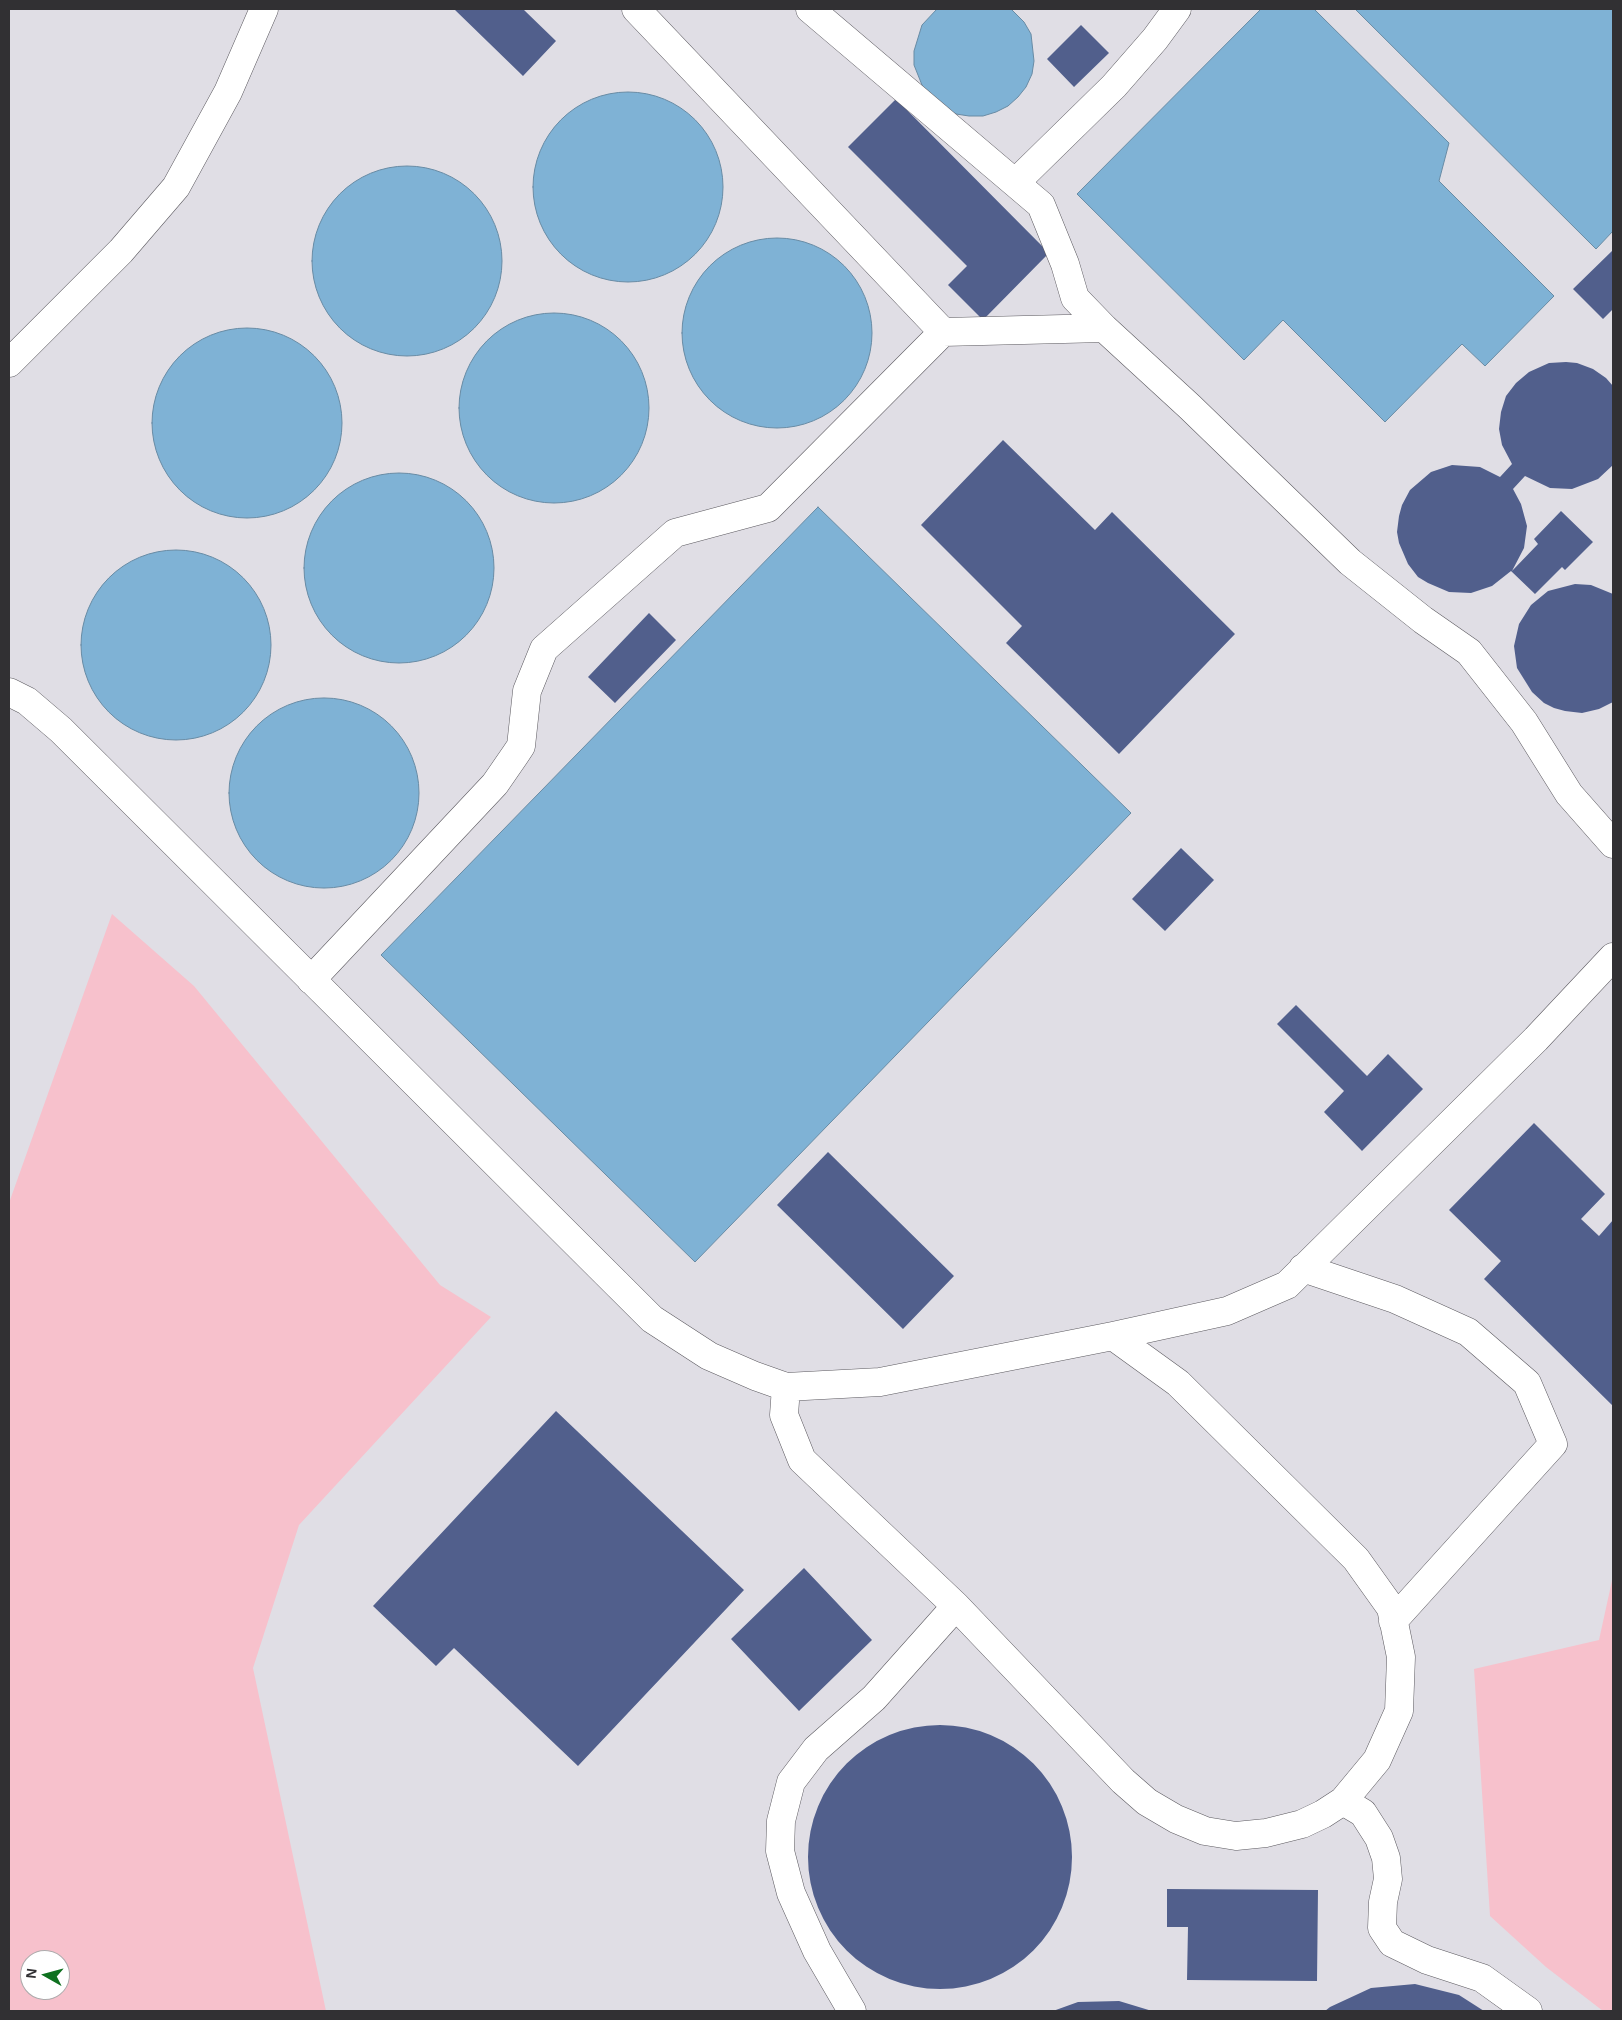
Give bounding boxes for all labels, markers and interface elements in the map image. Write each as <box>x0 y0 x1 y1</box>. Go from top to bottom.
north arrow <box>20 1950 70 2000</box>
text: N <box>23 1967 40 1979</box>

